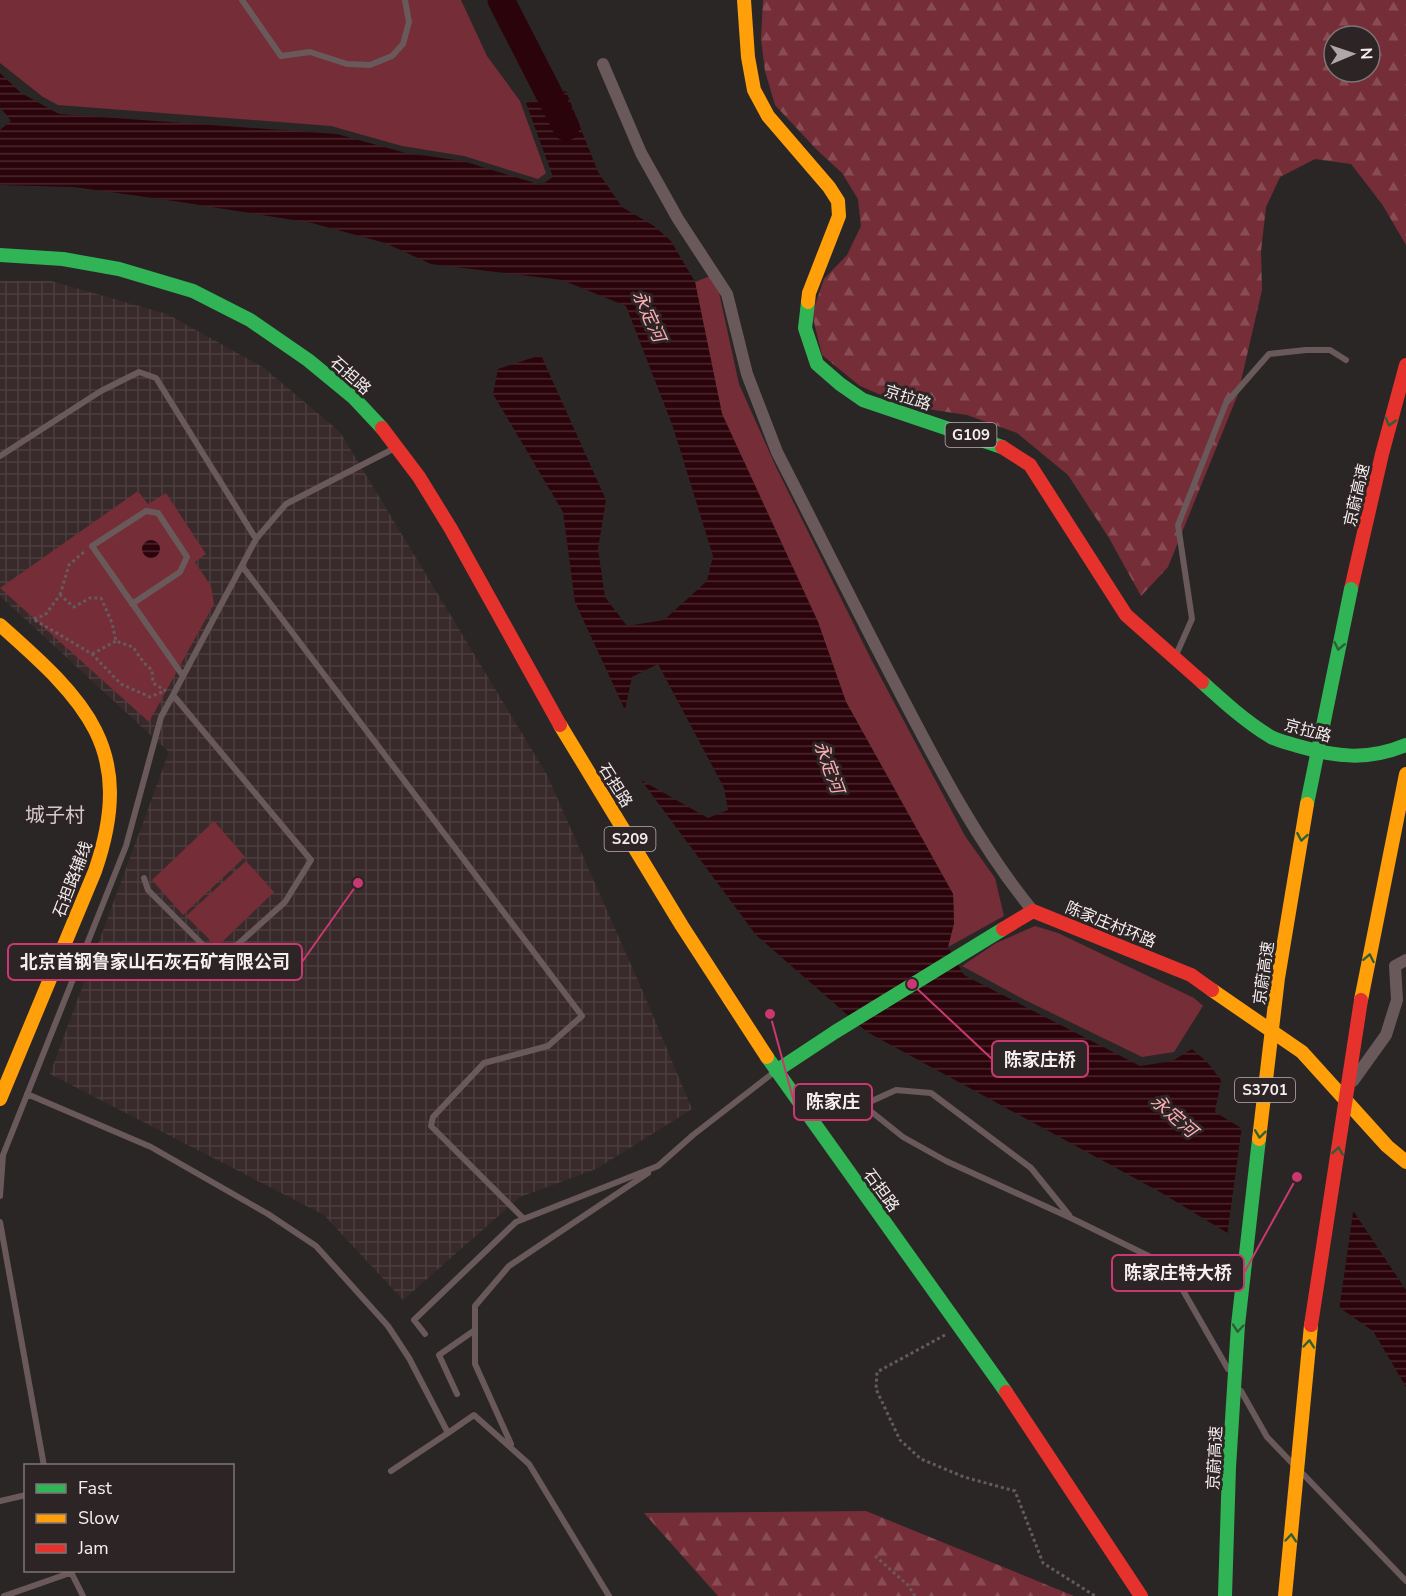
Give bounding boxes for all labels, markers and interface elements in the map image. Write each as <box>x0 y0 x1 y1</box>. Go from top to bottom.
north arrow <box>1322 24 1382 84</box>
text: N <box>1355 47 1377 60</box>
water label: 永定河 <box>627 286 672 348</box>
street label: 石担路 <box>325 352 376 400</box>
street label: 京拉路 <box>881 380 934 416</box>
one-way arrow <box>1385 416 1398 426</box>
road number: G109 <box>946 423 996 447</box>
street label: 京蔚高速 <box>1339 462 1375 529</box>
one-way arrow <box>1334 641 1347 651</box>
street label: 京拉路 <box>1282 714 1334 748</box>
water label: 永定河 <box>808 738 851 799</box>
street label: 石担路 <box>593 759 637 812</box>
district label: 城子村 <box>25 802 85 829</box>
road number: S209 <box>604 827 656 851</box>
one-way arrow <box>1296 832 1309 842</box>
street label: 石担路辅线 <box>48 838 98 921</box>
street label: 陈家庄村环路 <box>1062 897 1159 953</box>
street label: 京蔚高速 <box>1249 940 1279 1006</box>
callout: 北京首钢鲁家山石灰石矿有限公司 <box>8 944 302 980</box>
text: 北京首钢鲁家山石灰石矿有限公司 <box>20 950 290 974</box>
one-way arrow <box>1362 954 1375 964</box>
callout: 陈家庄桥 <box>992 1041 1088 1077</box>
text: 陈家庄桥 <box>1004 1048 1076 1072</box>
road number: S3701 <box>1235 1078 1295 1102</box>
callout: 陈家庄 <box>794 1084 872 1120</box>
water label: 永定河 <box>1146 1089 1205 1145</box>
text: 陈家庄 <box>806 1090 860 1114</box>
one-way arrow <box>1254 1130 1267 1139</box>
one-way arrow <box>1331 1146 1343 1155</box>
street label: 石担路 <box>858 1165 904 1216</box>
callout: 陈家庄特大桥 <box>1112 1255 1244 1291</box>
text: 陈家庄特大桥 <box>1124 1261 1232 1285</box>
one-way arrow <box>1232 1324 1245 1333</box>
one-way arrow <box>1302 1339 1315 1348</box>
street label: 京蔚高速 <box>1202 1426 1228 1491</box>
legend <box>24 1464 234 1572</box>
text: Fast <box>78 1476 113 1500</box>
text: Slow <box>78 1506 119 1530</box>
one-way arrow <box>1284 1533 1297 1542</box>
text: Jam <box>77 1536 109 1560</box>

